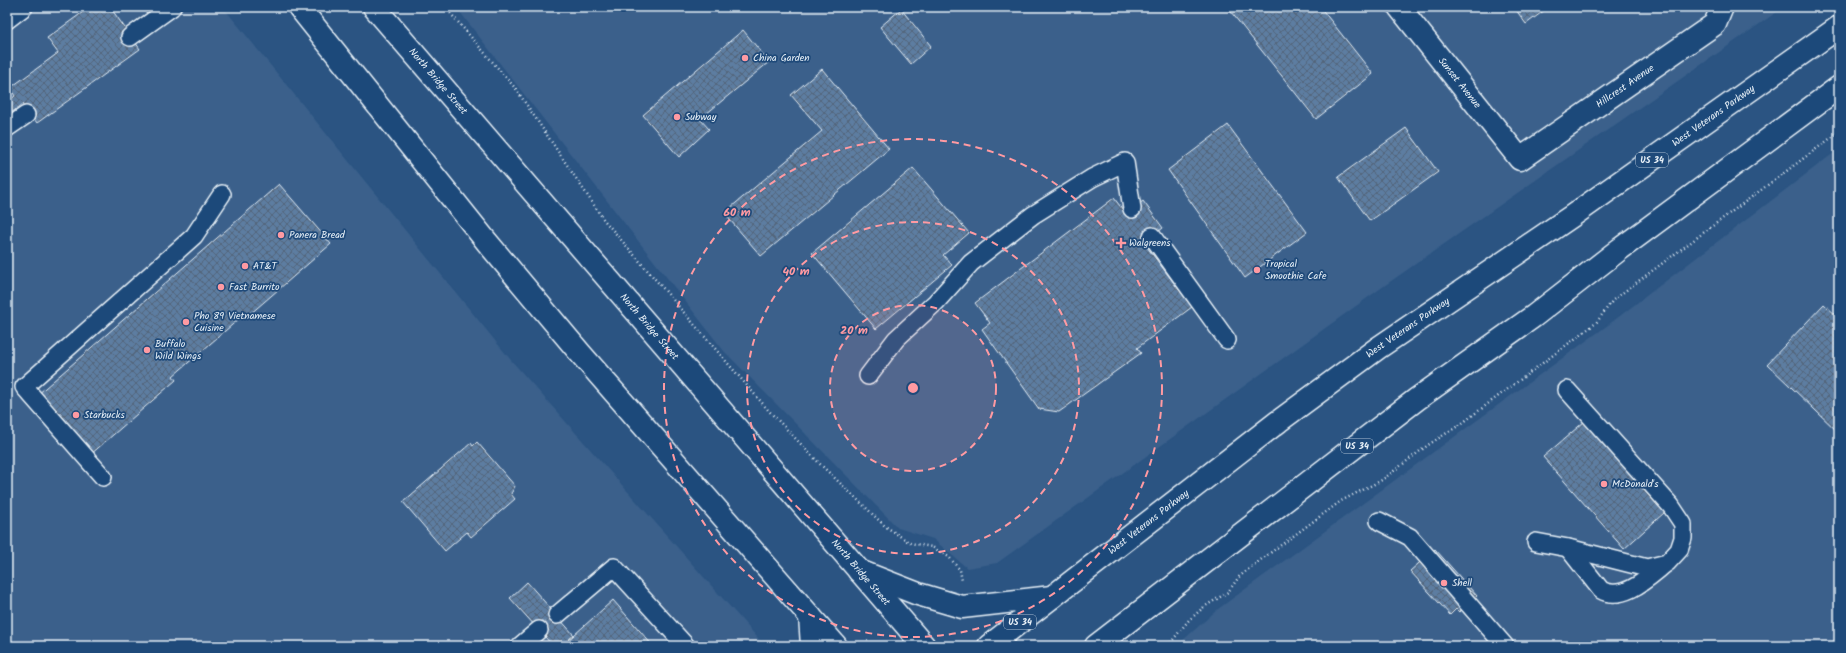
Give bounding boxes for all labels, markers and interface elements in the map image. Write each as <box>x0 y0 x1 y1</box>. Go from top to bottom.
street label: North Bridge Street <box>405 44 471 118</box>
place label: China Garden <box>753 50 810 66</box>
marker: China Garden <box>740 53 750 63</box>
street label: Sunset Avenue <box>1434 54 1485 112</box>
street label: Hillcrest Avenue <box>1593 60 1658 112</box>
street label: West Veterans Parkway <box>1669 81 1759 151</box>
place label: Subway <box>685 109 717 125</box>
marker: Subway <box>672 112 682 122</box>
road number: US 34 <box>1636 153 1668 167</box>
text: 60 m <box>723 203 751 222</box>
place label: Panera Bread <box>289 227 346 243</box>
marker: Panera Bread <box>276 230 286 240</box>
place label: Walgreens <box>1129 235 1171 251</box>
marker: Walgreens <box>1116 238 1126 248</box>
place label: Tropical Smoothie Cafe <box>1265 256 1327 284</box>
place label: AT&T <box>253 258 278 274</box>
marker: AT&T <box>240 261 250 271</box>
text: 40 m <box>782 262 810 281</box>
marker: Tropical Smoothie Cafe <box>1252 265 1262 275</box>
place label: Fast Burrito <box>229 279 280 295</box>
marker: Fast Burrito <box>216 282 226 292</box>
street label: North Bridge Street <box>616 290 683 364</box>
street label: West Veterans Parkway <box>1362 293 1453 362</box>
place label: Pho 89 Vietnamese Cuisine <box>194 308 276 336</box>
marker: Pho 89 Vietnamese Cuisine <box>181 317 191 327</box>
text: 20 m <box>840 321 868 340</box>
place label: Buffalo Wild Wings <box>155 336 202 364</box>
marker: Buffalo Wild Wings <box>142 345 152 355</box>
centre of rings <box>906 381 920 395</box>
place label: Starbucks <box>84 407 125 423</box>
marker: Starbucks <box>71 410 81 420</box>
road number: US 34 <box>1341 439 1373 453</box>
place label: McDonald's <box>1612 476 1659 492</box>
marker: McDonald's <box>1599 479 1609 489</box>
street label: West Veterans Parkway <box>1105 485 1193 559</box>
street label: North Bridge Street <box>827 536 894 609</box>
place label: Shell <box>1452 575 1473 591</box>
marker: Shell <box>1439 578 1449 588</box>
road number: US 34 <box>1004 615 1036 629</box>

